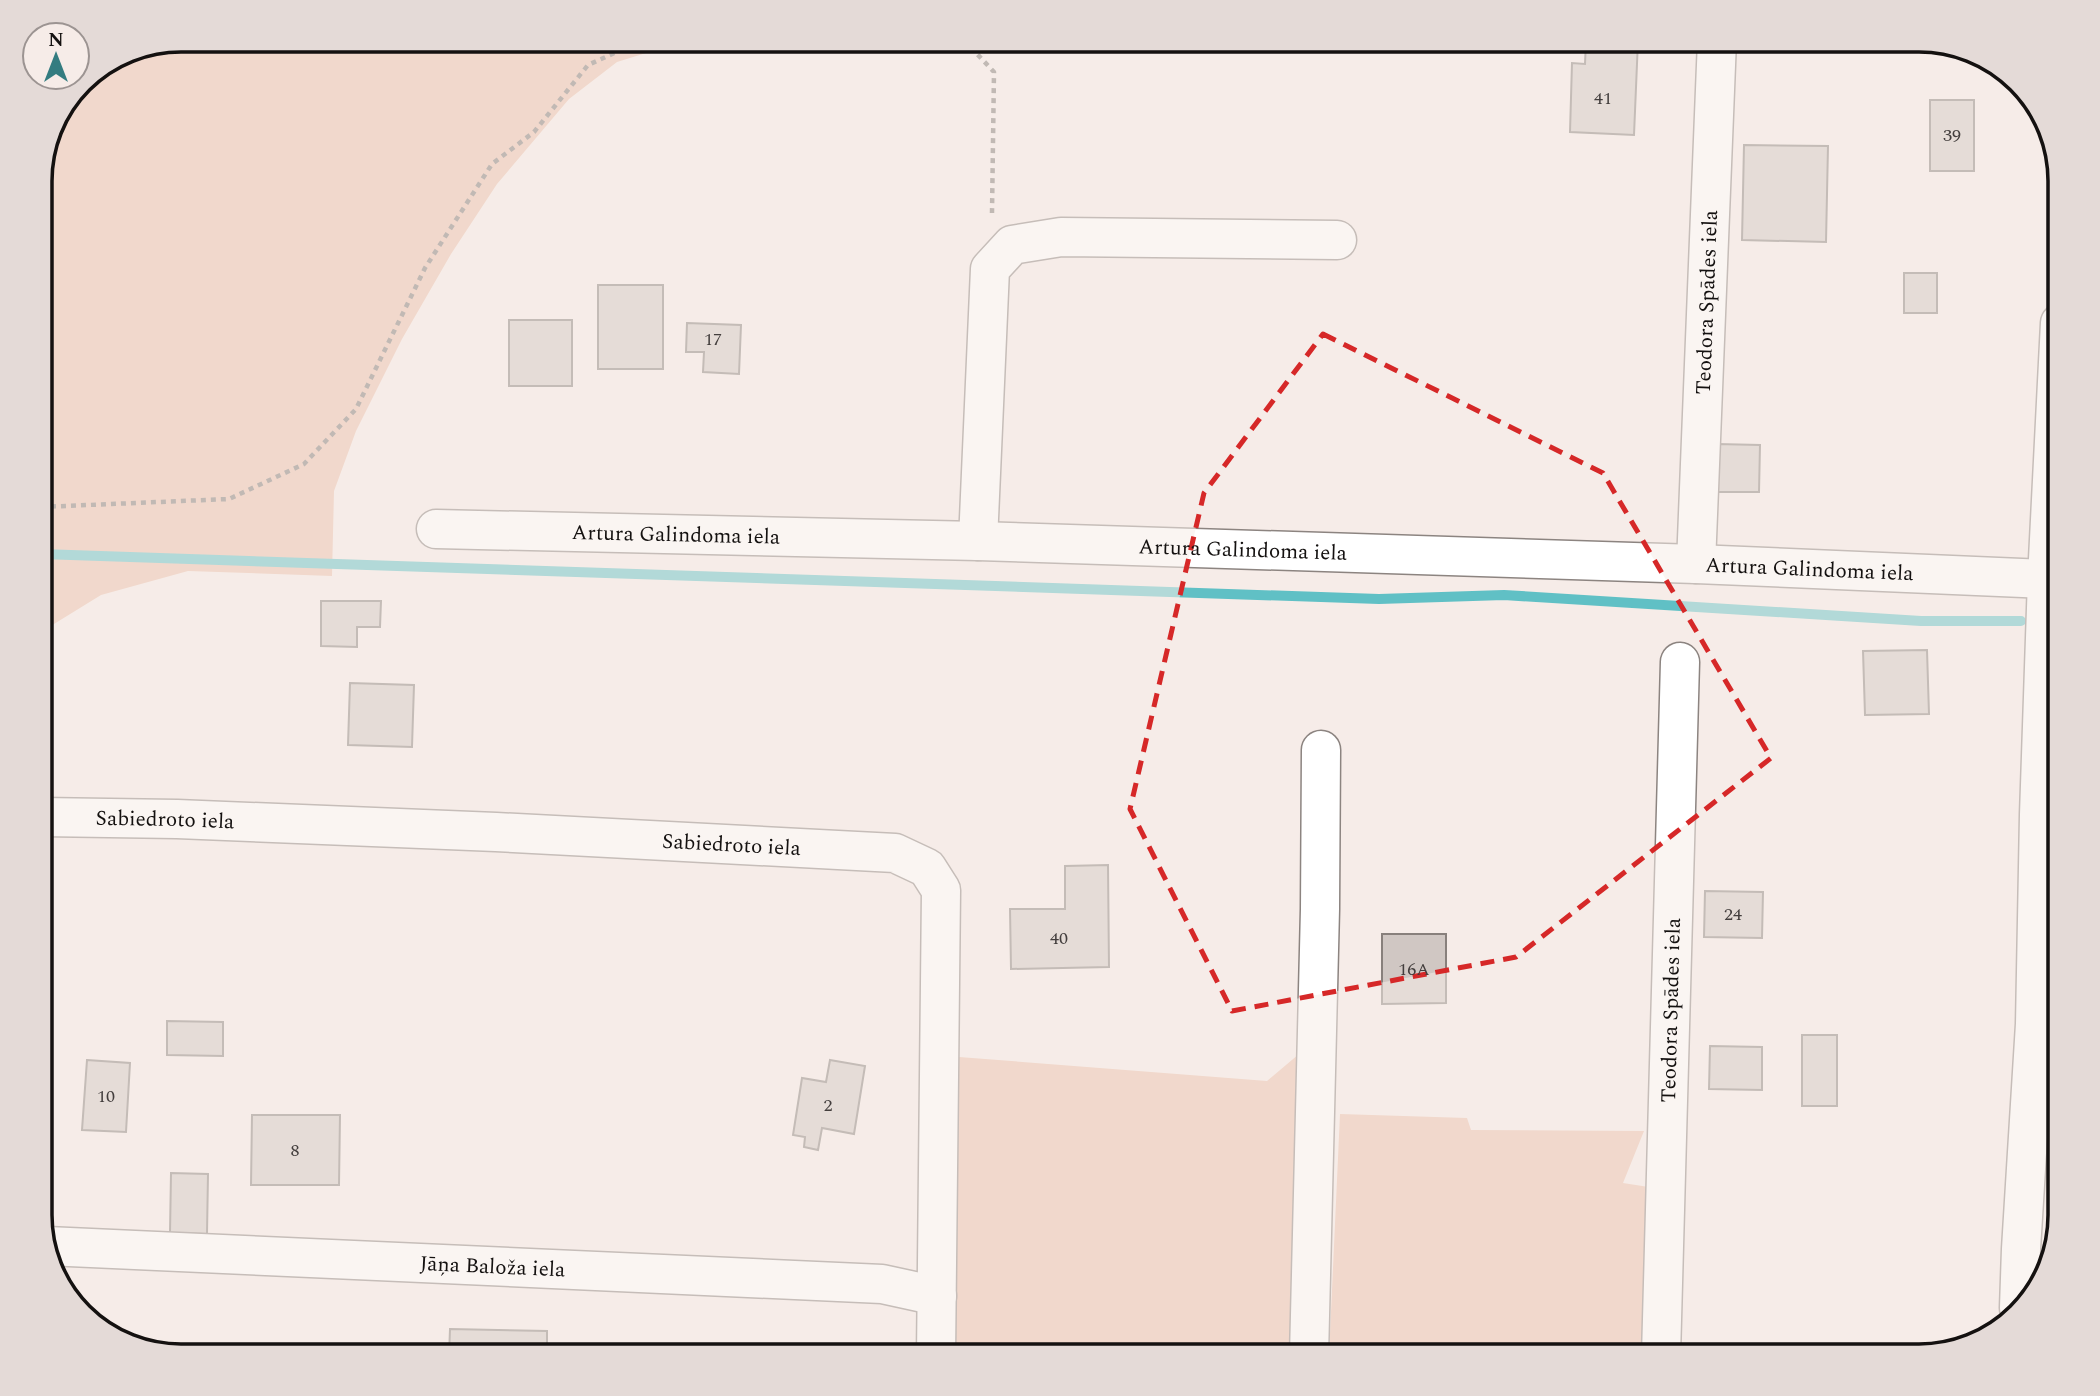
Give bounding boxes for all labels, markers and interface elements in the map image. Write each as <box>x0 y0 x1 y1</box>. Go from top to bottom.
north arrow <box>21 21 91 91</box>
text: N <box>48 26 64 55</box>
house number: 41 <box>1594 85 1612 112</box>
house number: 39 <box>1943 122 1961 149</box>
street label: Teodora Spādes iela <box>1688 209 1727 395</box>
house number: 17 <box>704 326 722 353</box>
street label: Artura Galindoma iela <box>571 517 781 554</box>
street label: Artura Galindoma iela <box>1138 531 1348 570</box>
street label: Artura Galindoma iela <box>1704 549 1915 590</box>
street label: Sabiedroto iela <box>95 803 236 838</box>
street label: Sabiedroto iela <box>661 826 802 865</box>
house number: 24 <box>1724 901 1742 928</box>
street label: Teodora Spādes iela <box>1653 917 1690 1103</box>
house number: 40 <box>1050 925 1068 952</box>
house number: 16A <box>1398 956 1430 983</box>
house number: 10 <box>97 1083 115 1110</box>
house number: 2 <box>824 1092 833 1119</box>
house number: 8 <box>291 1137 300 1164</box>
street label: Jāņa Baloža iela <box>419 1248 567 1287</box>

